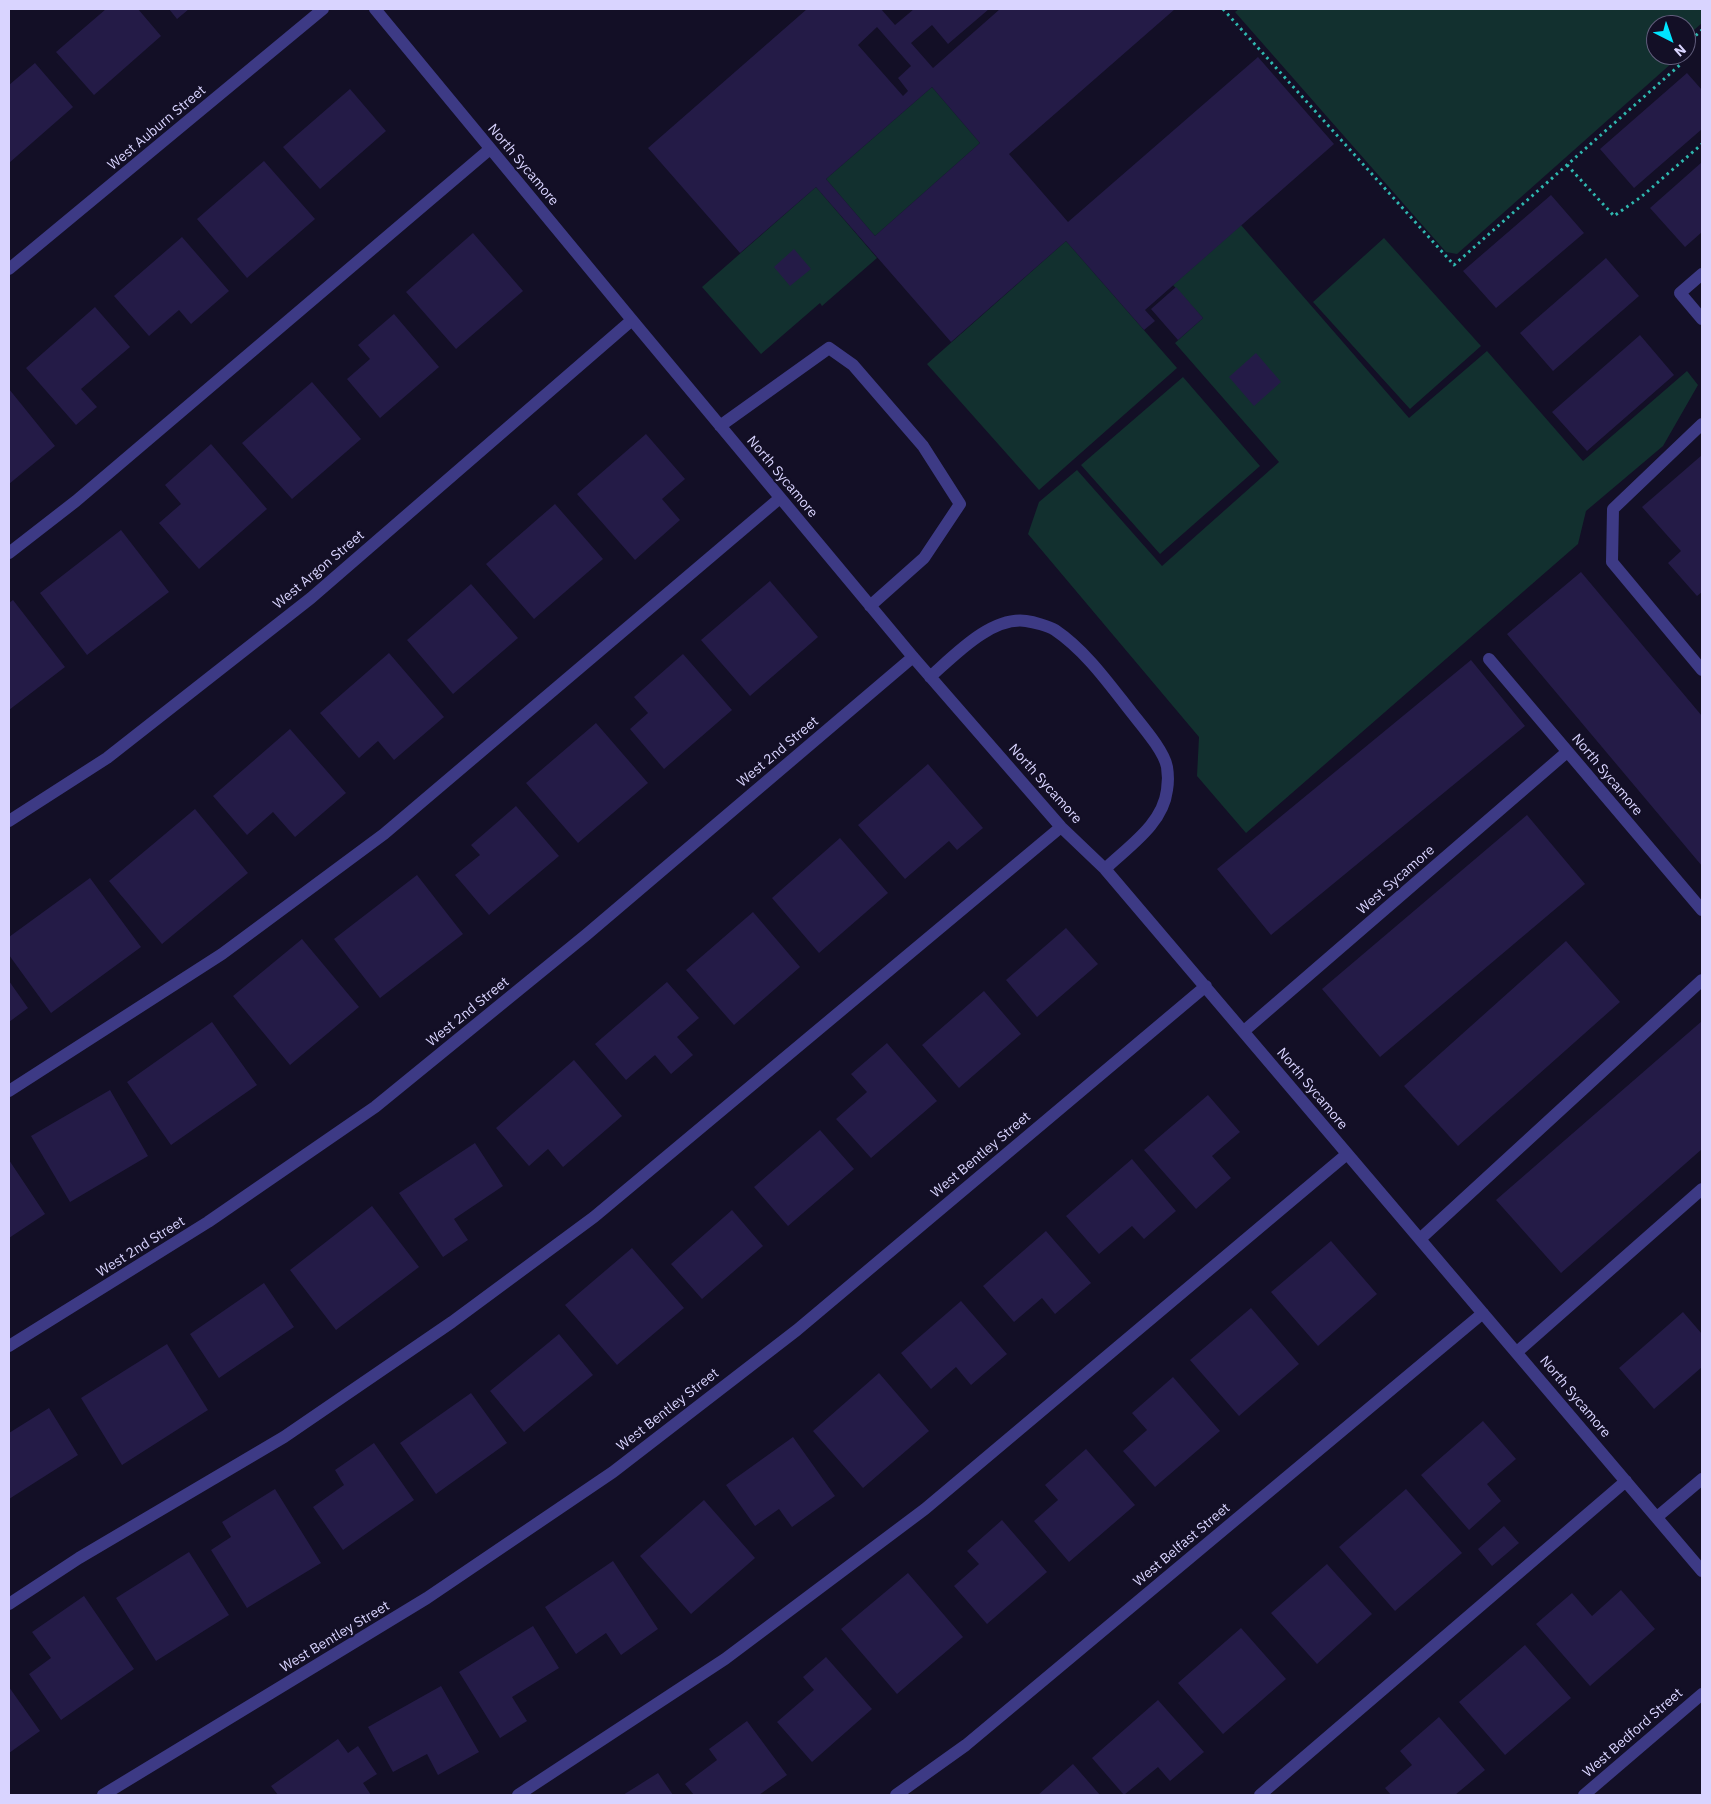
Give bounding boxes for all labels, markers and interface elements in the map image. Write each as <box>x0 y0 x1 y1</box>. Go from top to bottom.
north arrow <box>1646 15 1696 65</box>
text: N <box>1670 40 1690 61</box>
street label: West Auburn Street <box>105 82 209 174</box>
street label: North Sycamore <box>484 121 562 209</box>
street label: North Sycamore <box>743 433 821 521</box>
street label: West Argon Street <box>270 527 368 613</box>
street label: West 2nd Street <box>734 713 822 791</box>
street label: North Sycamore <box>1568 731 1646 819</box>
street label: North Sycamore <box>1005 741 1085 827</box>
street label: West Sycamore <box>1354 842 1438 918</box>
street label: West 2nd Street <box>423 974 513 1050</box>
street label: North Sycamore <box>1273 1045 1351 1133</box>
street label: West Bentley Street <box>928 1108 1034 1202</box>
street label: West 2nd Street <box>94 1213 188 1281</box>
street label: North Sycamore <box>1536 1353 1614 1441</box>
street label: West Bentley Street <box>614 1365 722 1455</box>
street label: West Belfast Street <box>1130 1500 1234 1590</box>
street label: West Bentley Street <box>277 1598 393 1676</box>
street label: West Bedford Street <box>1580 1685 1686 1781</box>

